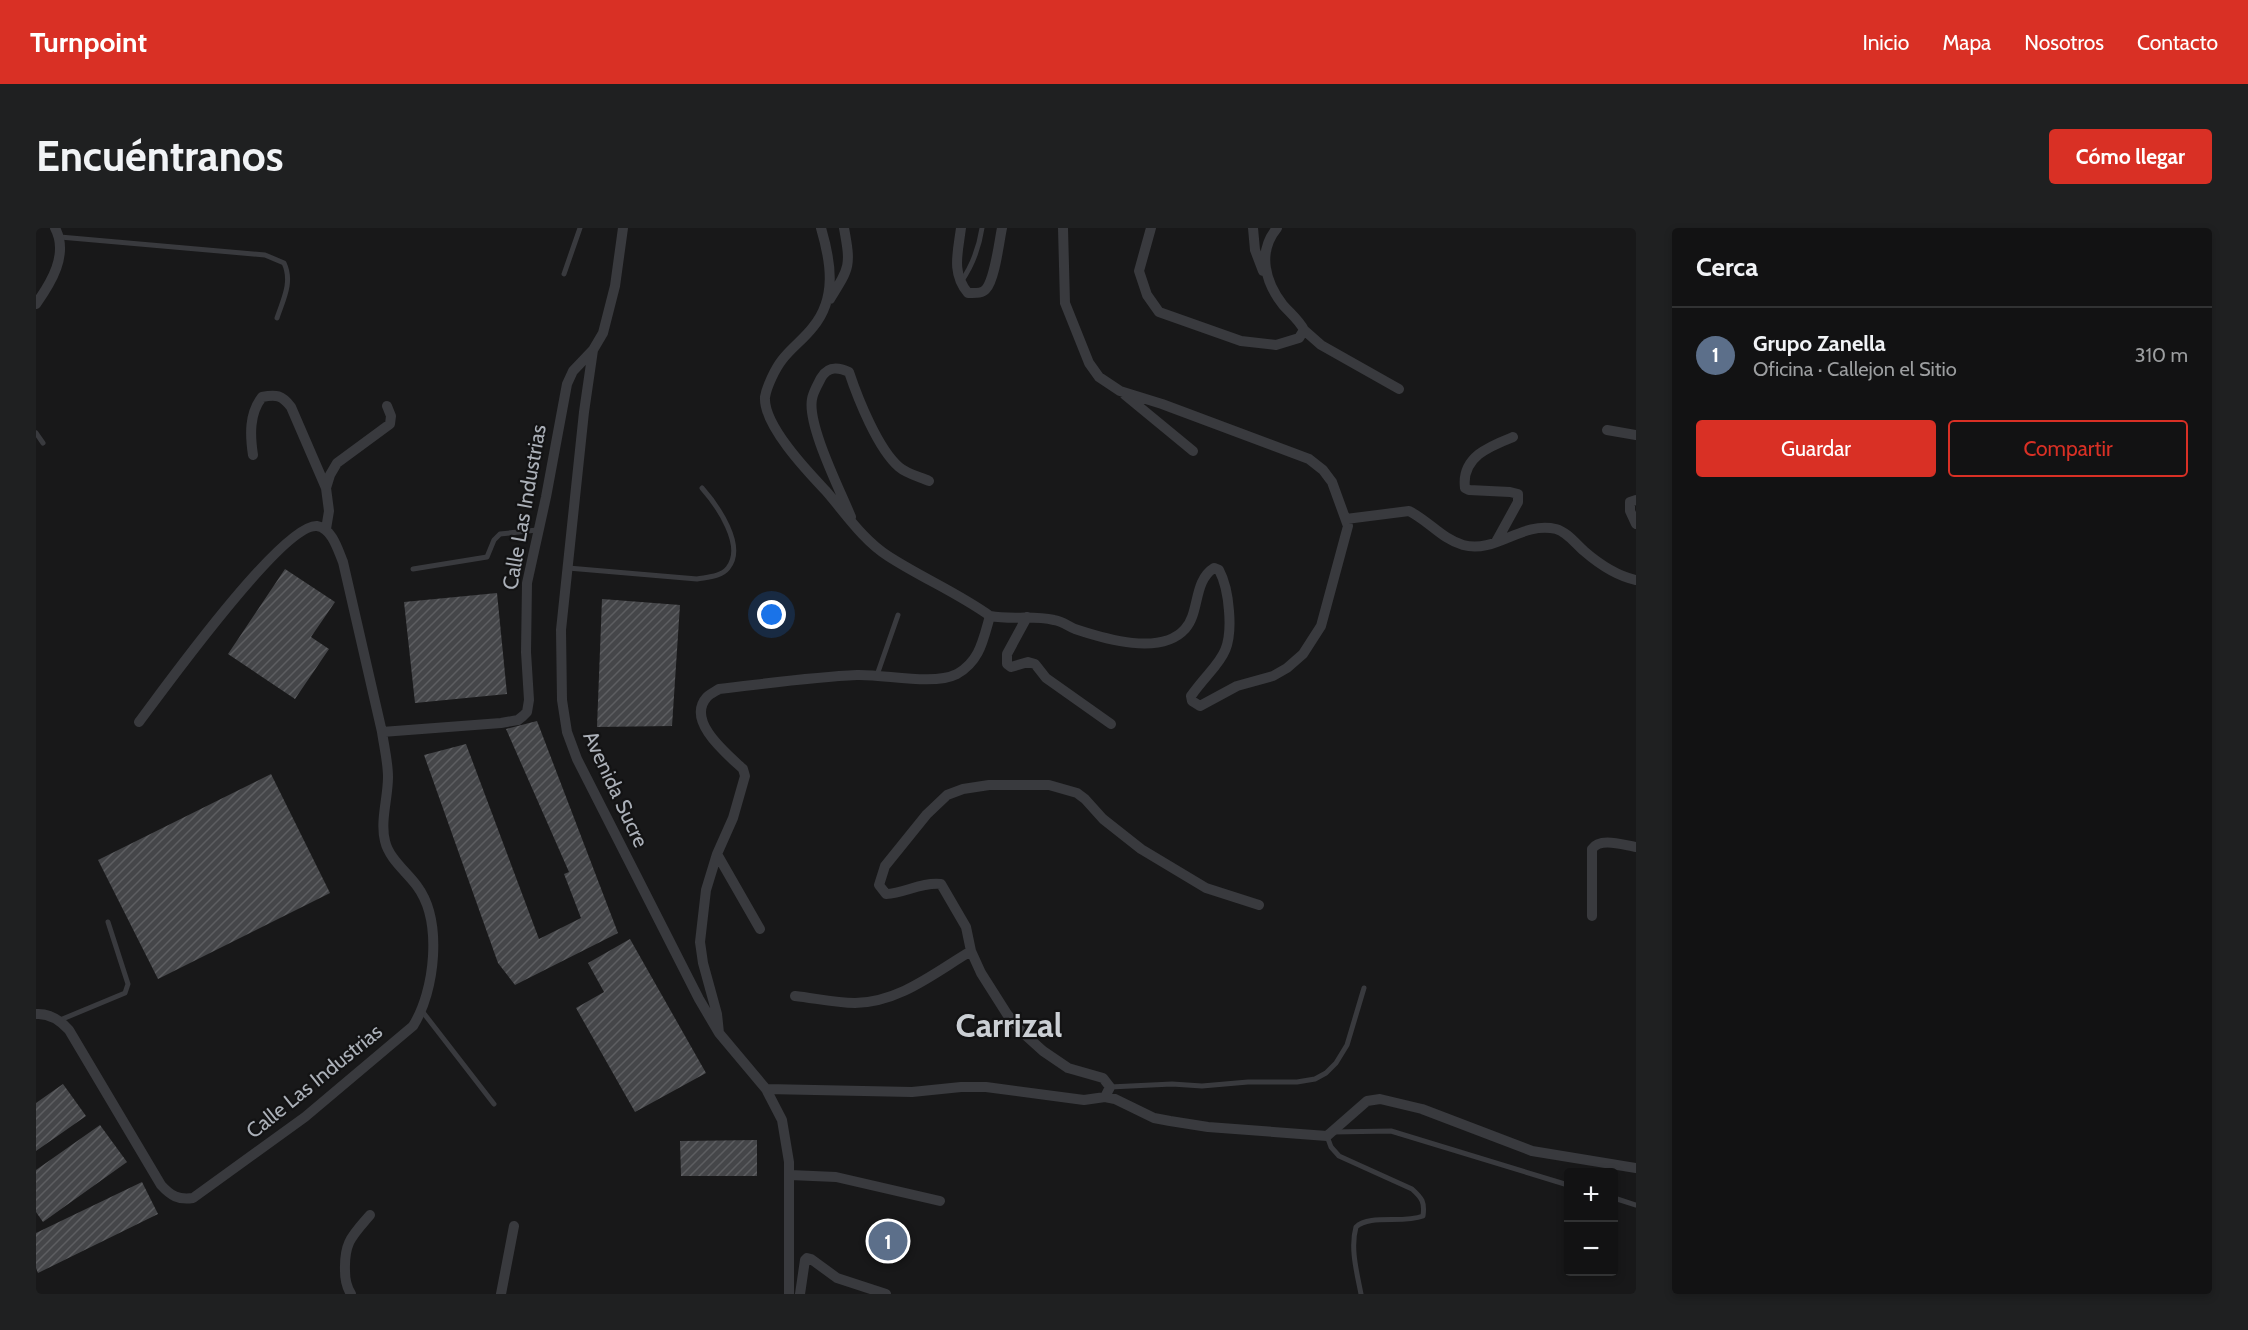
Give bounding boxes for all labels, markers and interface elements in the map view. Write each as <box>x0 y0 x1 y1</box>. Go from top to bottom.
text: Turnpoint <box>30 25 147 59</box>
text: Inicio <box>1862 30 1909 55</box>
text: Mapa <box>1942 30 1991 55</box>
text: Nosotros <box>2024 30 2104 55</box>
text: Contacto <box>2137 30 2218 55</box>
button: Cómo llegar <box>2049 129 2212 184</box>
text: Encuéntranos <box>36 130 284 182</box>
text: Cerca <box>1696 251 1758 283</box>
text: Grupo Zanella <box>1753 330 1886 357</box>
text: 1 <box>1712 343 1719 367</box>
text: 310 m <box>2135 343 2188 367</box>
text: Oficina · Callejon el Sitio <box>1753 357 1957 381</box>
button: Guardar <box>1696 420 1936 477</box>
button: Compartir <box>1948 420 2188 477</box>
street label: Calle Las Industrias <box>497 422 551 592</box>
your location <box>757 600 786 629</box>
street label: Avenida Sucre <box>578 727 654 851</box>
district label: Carrizal <box>956 1005 1062 1045</box>
street label: Calle Las Industrias <box>241 1018 387 1143</box>
map controls <box>1564 1168 1618 1276</box>
button: + <box>1564 1168 1618 1222</box>
pin: 1 <box>868 1218 908 1264</box>
button: − <box>1564 1222 1618 1276</box>

